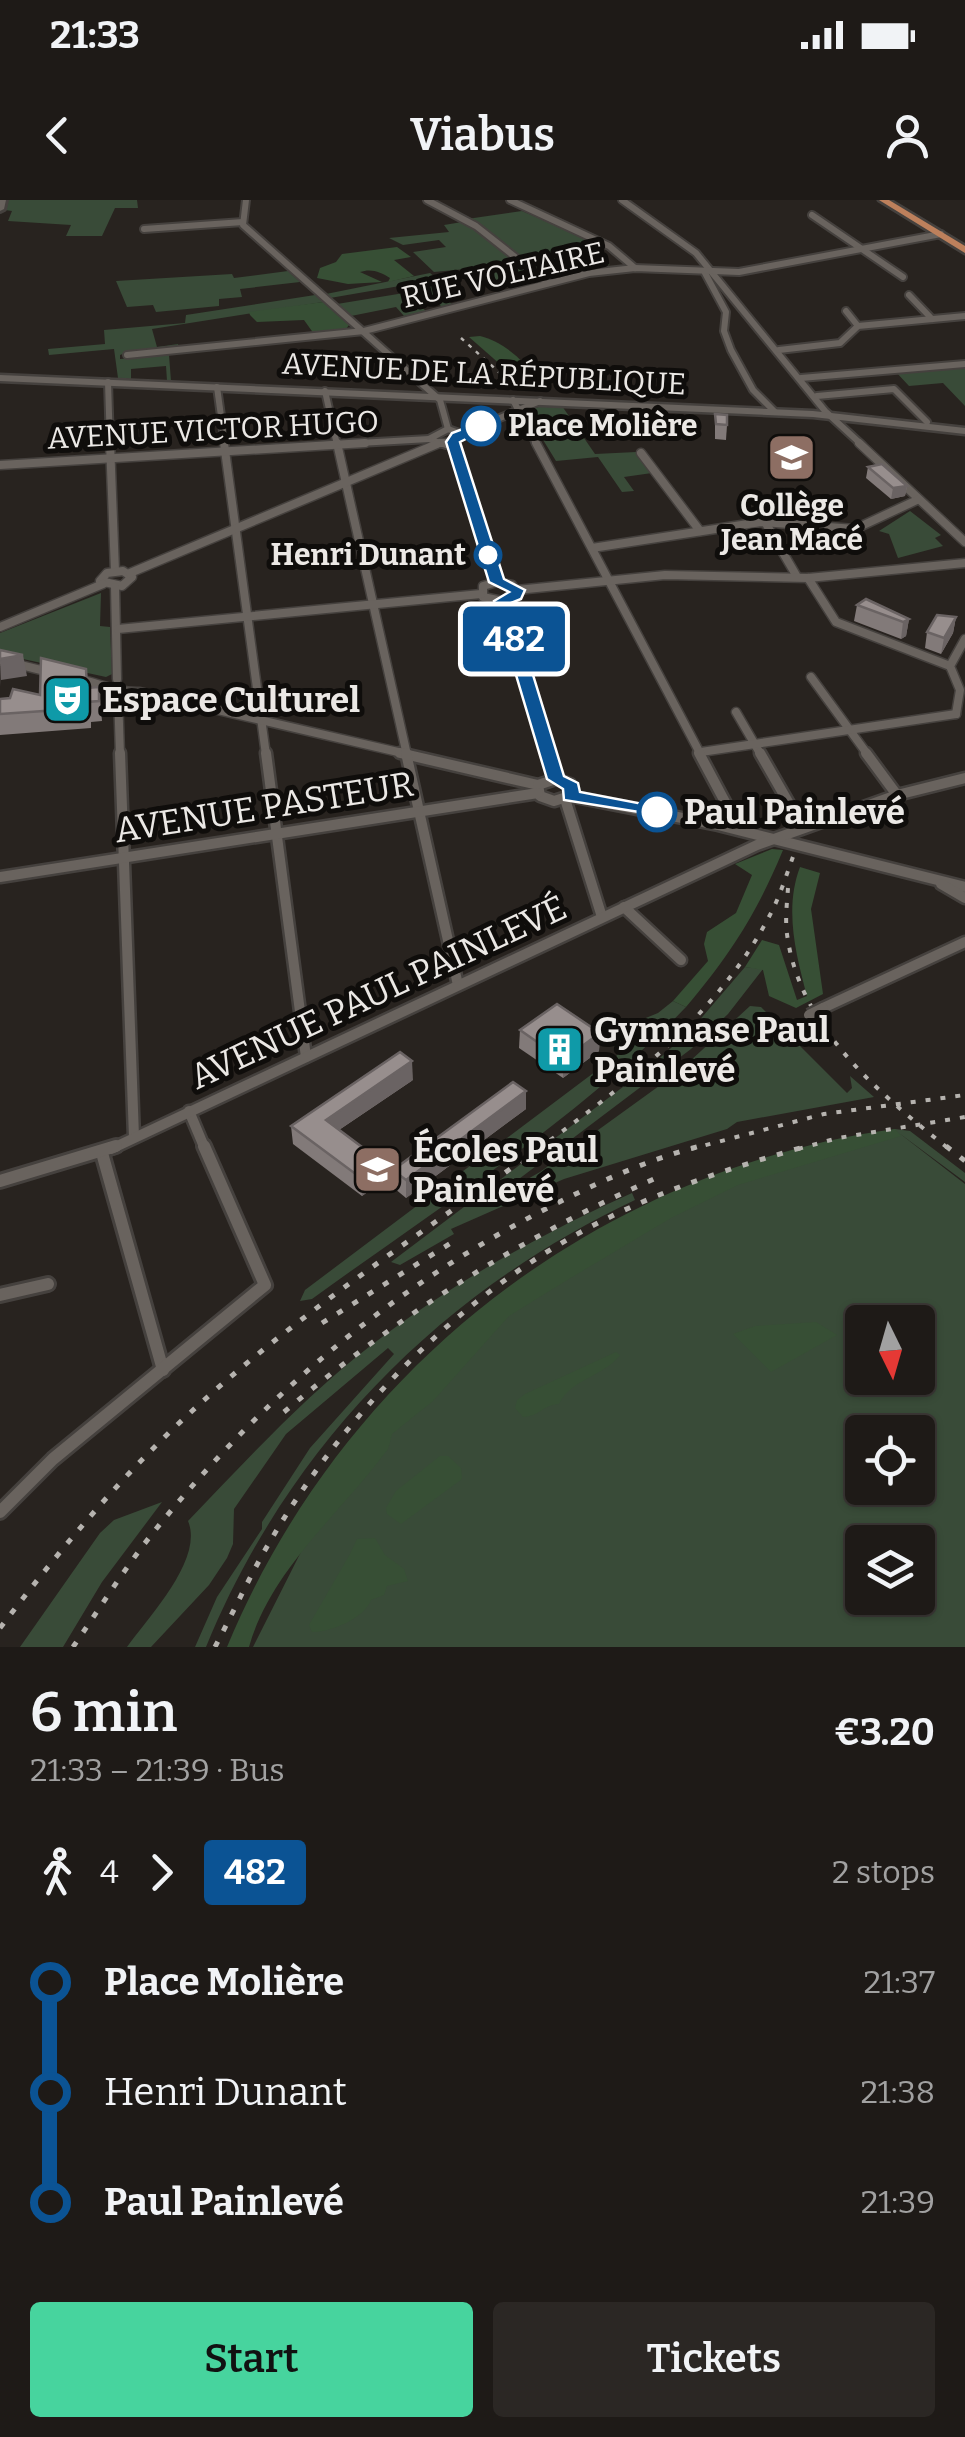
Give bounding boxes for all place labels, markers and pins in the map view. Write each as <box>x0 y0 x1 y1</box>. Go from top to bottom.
marker: Place Molière <box>462 407 500 445</box>
place label: Place Molière <box>508 408 698 444</box>
school or university icon: Collège Jean Macé <box>766 431 818 483</box>
place label: Collège Jean Macé <box>719 488 863 558</box>
place label: Henri Dunant <box>271 537 466 573</box>
marker: Henri Dunant <box>475 542 501 568</box>
theatre icon: Espace Culturel <box>41 674 93 726</box>
place label: Espace Culturel <box>102 679 360 721</box>
place label: Paul Painlevé <box>684 791 905 833</box>
marker: Paul Painlevé <box>638 793 676 831</box>
place label: Gymnase Paul Painlevé <box>594 1009 830 1091</box>
building icon: Gymnase Paul Painlevé <box>533 1024 585 1076</box>
place label: Écoles Paul Painlevé <box>413 1128 598 1211</box>
school or university icon: Écoles Paul Painlevé <box>352 1144 404 1196</box>

